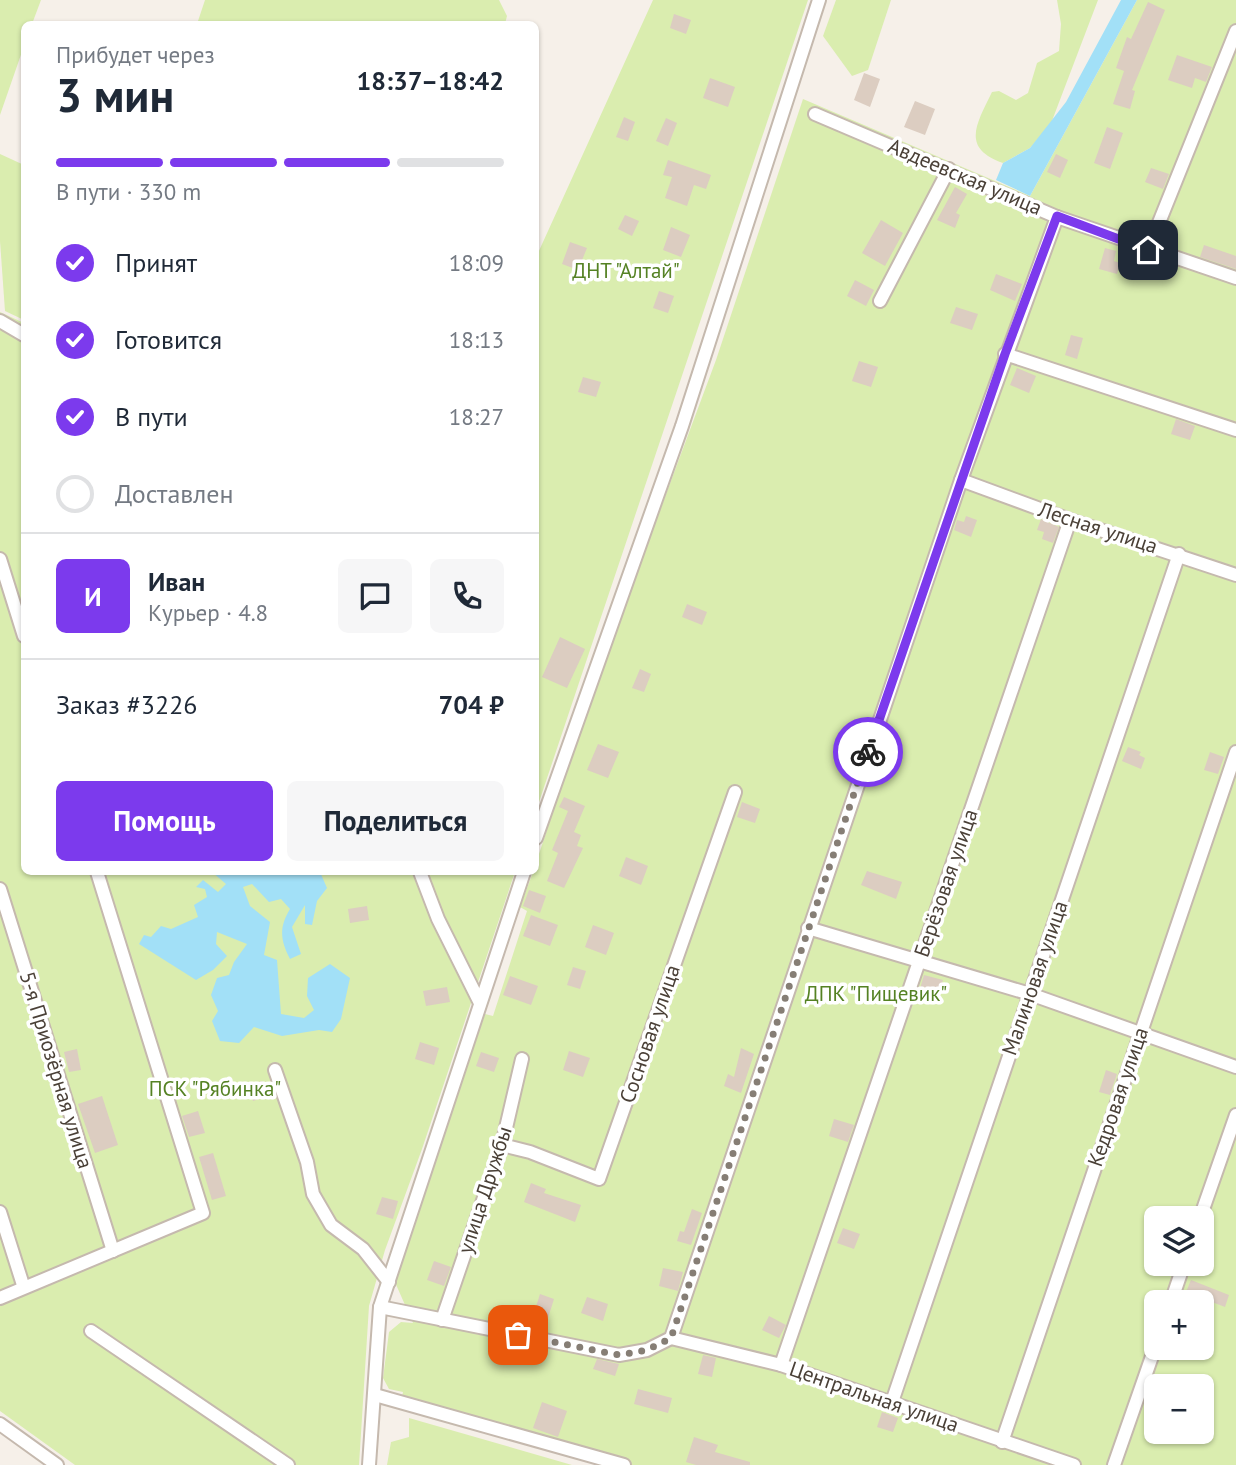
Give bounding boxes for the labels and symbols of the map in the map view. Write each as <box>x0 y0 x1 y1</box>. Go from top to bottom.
street label: Авдеевская улица <box>884 132 1046 221</box>
pin <box>1118 220 1178 280</box>
park label: ДНТ "Алтай" <box>572 257 680 284</box>
street label: Лесная улица <box>1034 495 1161 559</box>
courier <box>833 717 903 787</box>
street label: Берёзовая улица <box>908 805 983 960</box>
street label: Малиновая улица <box>995 897 1074 1059</box>
street label: Сосновая улица <box>613 961 686 1107</box>
street label: 5-я Приозёрная улица <box>14 968 99 1172</box>
park label: ДПК "Пищевик" <box>805 980 947 1007</box>
street label: Кедровая улица <box>1081 1024 1154 1170</box>
park label: ПСК "Рябинка" <box>149 1075 281 1102</box>
street label: улица Дружбы <box>451 1123 518 1257</box>
pin <box>488 1305 548 1365</box>
street label: Центральная улица <box>786 1355 962 1438</box>

